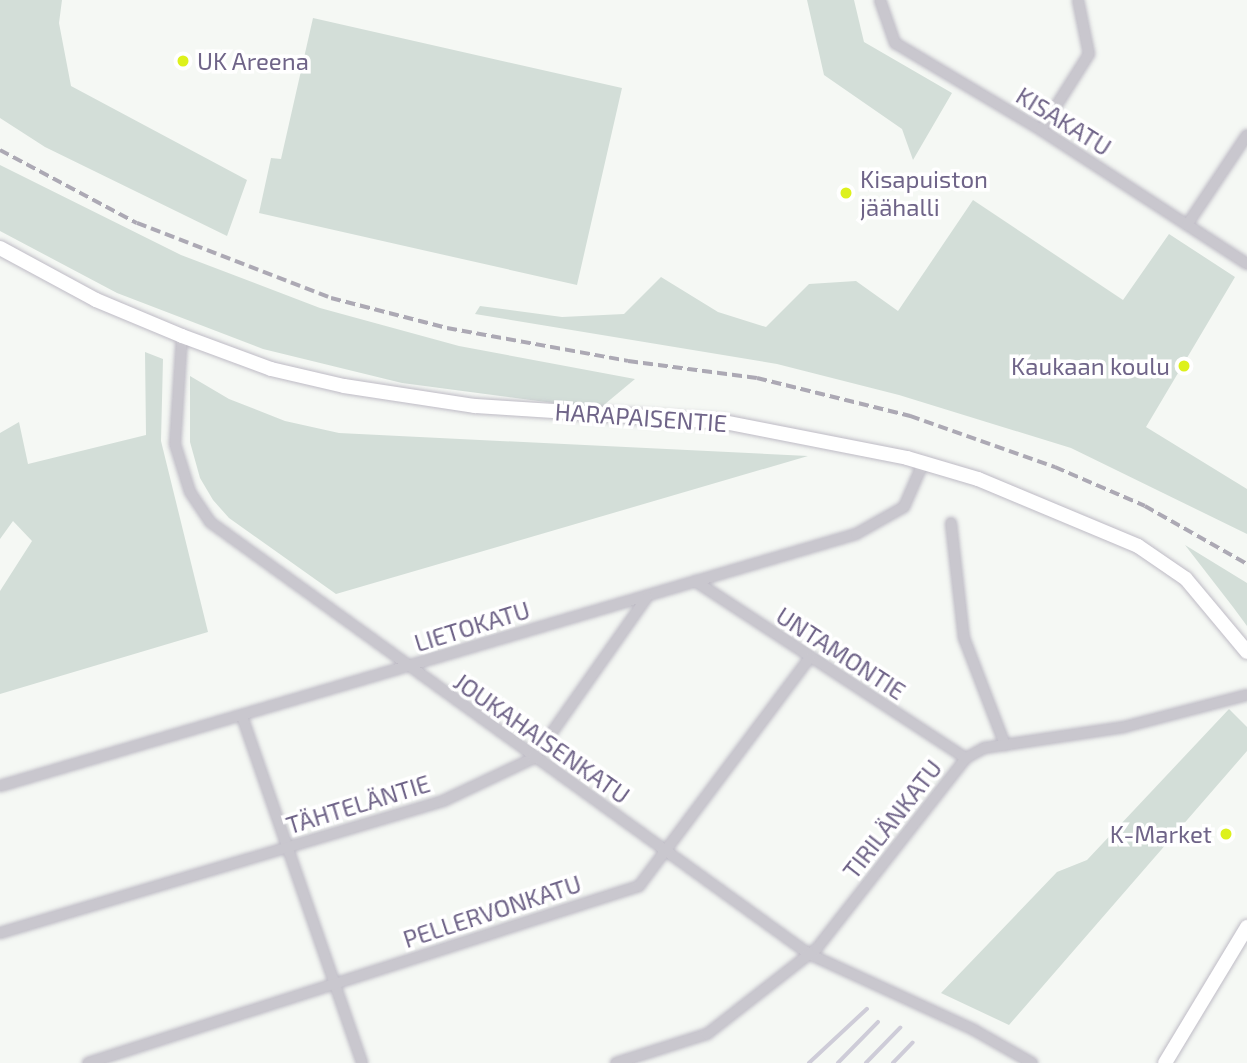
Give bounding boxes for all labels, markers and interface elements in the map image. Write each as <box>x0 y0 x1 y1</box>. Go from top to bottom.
place label: UK Areena <box>197 47 310 75</box>
marker: UK Areena <box>175 53 191 69</box>
street label: KISAKATU <box>1011 81 1117 161</box>
place label: Kisapuiston jäähalli <box>860 165 988 221</box>
marker: Kisapuiston jäähalli <box>838 185 854 201</box>
place label: Kaukaan koulu <box>1011 352 1170 380</box>
marker: Kaukaan koulu <box>1176 358 1192 374</box>
street label: HARAPAISENTIE <box>554 397 728 437</box>
street label: LIETOKATU <box>411 595 533 657</box>
street label: UNTAMONTIE <box>771 601 911 705</box>
street label: JOUKAHAISENKATU <box>449 667 635 809</box>
street label: TIRILÄNKATU <box>837 754 947 884</box>
street label: TÄHTELÄNTIE <box>283 768 433 840</box>
place label: K-Market <box>1110 820 1212 848</box>
marker: K-Market <box>1218 826 1234 842</box>
street label: PELLERVONKATU <box>399 869 585 953</box>

